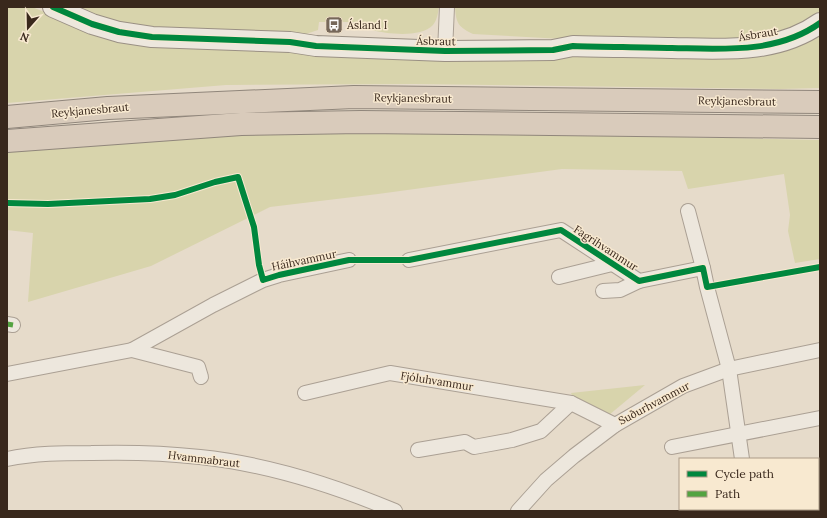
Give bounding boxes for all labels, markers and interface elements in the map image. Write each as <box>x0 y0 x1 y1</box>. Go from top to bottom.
north arrow <box>8 8 48 48</box>
bus stop icon: Ásland I <box>324 15 344 35</box>
place label: Ásland I <box>346 18 388 32</box>
street label: Ásbraut <box>736 24 779 44</box>
text: N <box>18 29 31 45</box>
street label: Ásbraut <box>415 34 457 48</box>
street label: Reykjanesbraut <box>374 90 453 106</box>
street label: Reykjanesbraut <box>698 93 777 109</box>
street label: Reykjanesbraut <box>50 100 130 120</box>
street label: Fagrihvammur <box>571 222 641 274</box>
street label: Háihvammur <box>270 246 338 274</box>
street label: Fjóluhvammur <box>400 368 475 394</box>
street label: Suðurhvammur <box>616 378 692 428</box>
street label: Hvammabraut <box>167 448 242 470</box>
legend <box>679 458 819 510</box>
text: Cycle path <box>715 466 774 481</box>
text: Path <box>715 486 740 501</box>

